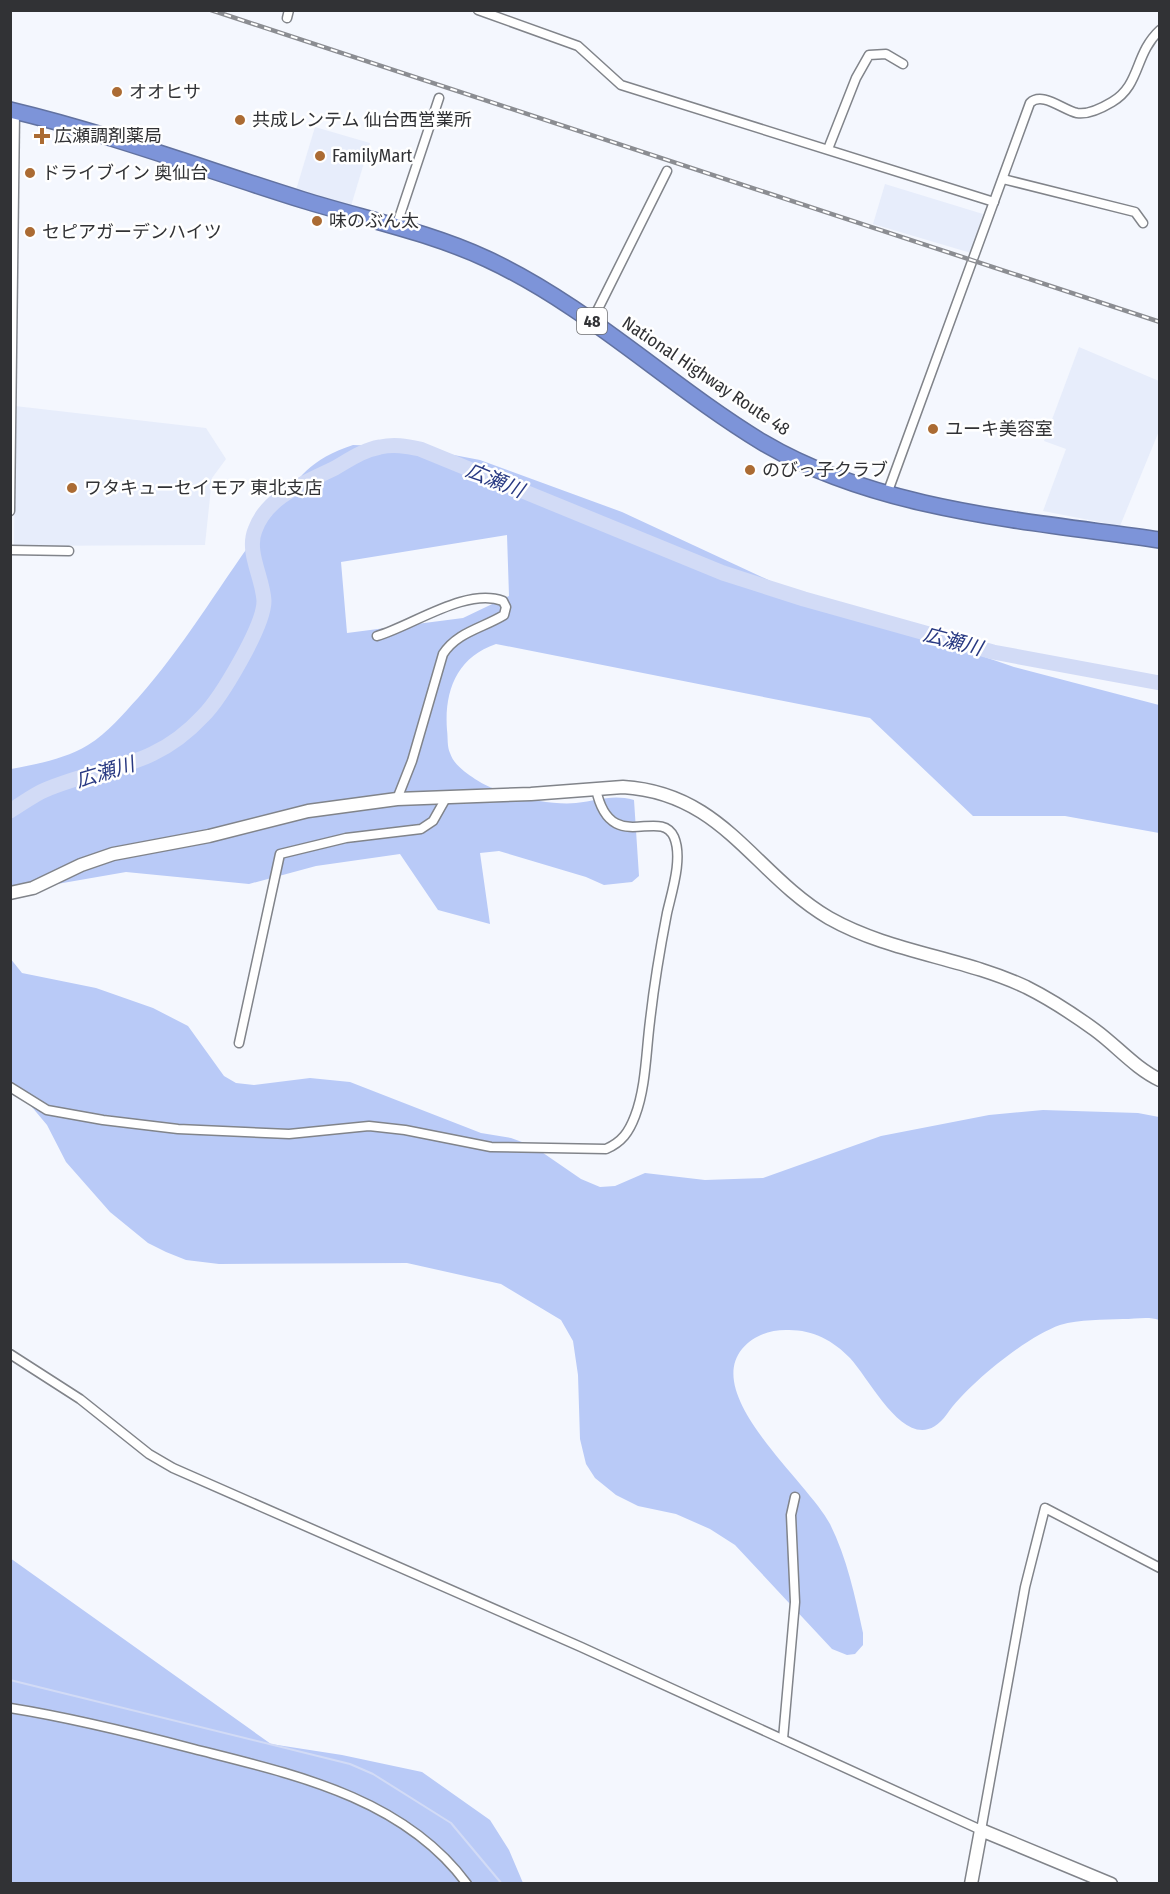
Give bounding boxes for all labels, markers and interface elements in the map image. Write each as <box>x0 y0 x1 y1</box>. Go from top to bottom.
place label: オオヒサ <box>129 81 201 103</box>
marker: オオヒサ <box>110 85 124 99</box>
place label: 共成レンテム 仙台西営業所 <box>252 109 472 131</box>
marker: 共成レンテム 仙台西営業所 <box>233 113 247 127</box>
place label: 広瀬調剤薬局 <box>54 125 162 147</box>
marker: 広瀬調剤薬局 <box>35 129 49 143</box>
place label: FamilyMart <box>332 145 413 167</box>
marker: FamilyMart <box>313 149 327 163</box>
place label: ドライブイン 奥仙台 <box>42 162 208 184</box>
marker: ドライブイン 奥仙台 <box>23 166 37 180</box>
place label: 味のぶん太 <box>329 210 419 232</box>
marker: 味のぶん太 <box>310 214 324 228</box>
place label: セピアガーデンハイツ <box>42 221 222 243</box>
marker: セピアガーデンハイツ <box>23 225 37 239</box>
road number: 48 <box>577 308 607 334</box>
street label: National Highway Route 48 <box>618 312 794 440</box>
place label: ユーキ美容室 <box>945 418 1053 440</box>
marker: ユーキ美容室 <box>926 422 940 436</box>
water label: 広瀬川 <box>463 458 529 503</box>
place label: のびっ子クラブ <box>762 459 888 481</box>
marker: のびっ子クラブ <box>743 463 757 477</box>
place label: ワタキューセイモア 東北支店 <box>84 477 322 499</box>
marker: ワタキューセイモア 東北支店 <box>65 481 79 495</box>
water label: 広瀬川 <box>921 622 987 661</box>
water label: 広瀬川 <box>73 751 139 792</box>

